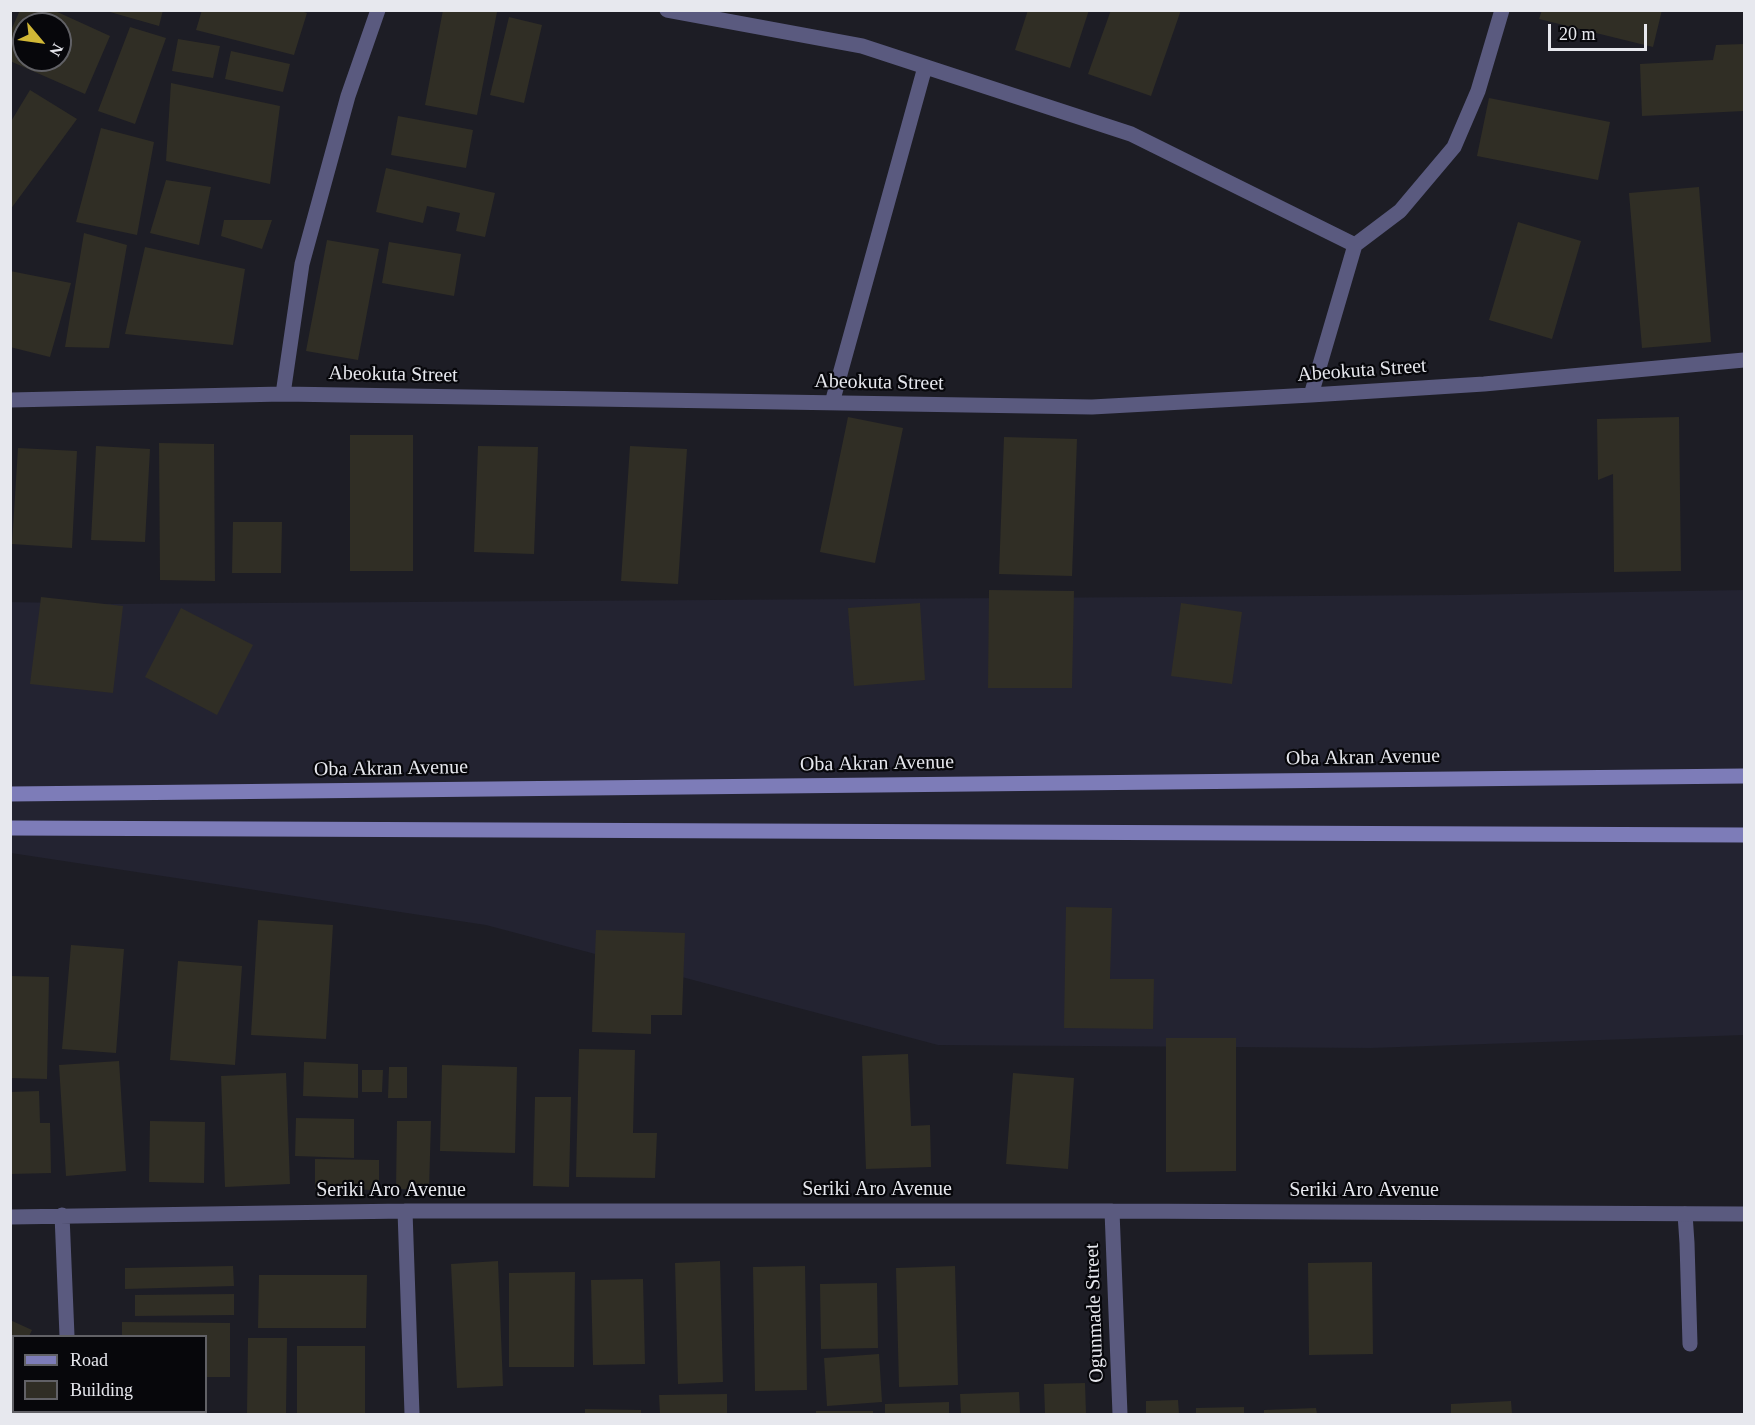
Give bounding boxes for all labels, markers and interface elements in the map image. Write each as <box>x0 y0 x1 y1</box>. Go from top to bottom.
north arrow <box>12 12 72 72</box>
scale bar <box>1551 12 1650 50</box>
text: 20 m <box>1559 24 1596 44</box>
text: N <box>46 41 67 59</box>
street label: Abeokuta Street <box>1297 355 1427 387</box>
street label: Abeokuta Street <box>328 362 458 388</box>
street label: Abeokuta Street <box>814 370 944 396</box>
street label: Oba Akran Avenue <box>1286 745 1440 771</box>
street label: Oba Akran Avenue <box>800 751 954 777</box>
street label: Oba Akran Avenue <box>314 756 468 782</box>
street label: Seriki Aro Avenue <box>802 1178 952 1202</box>
street label: Seriki Aro Avenue <box>316 1179 466 1203</box>
street label: Seriki Aro Avenue <box>1289 1179 1439 1203</box>
street label: Ogunmade Street <box>1081 1243 1109 1383</box>
legend <box>12 1335 207 1413</box>
text: Road <box>70 1350 108 1370</box>
text: Building <box>70 1380 133 1400</box>

